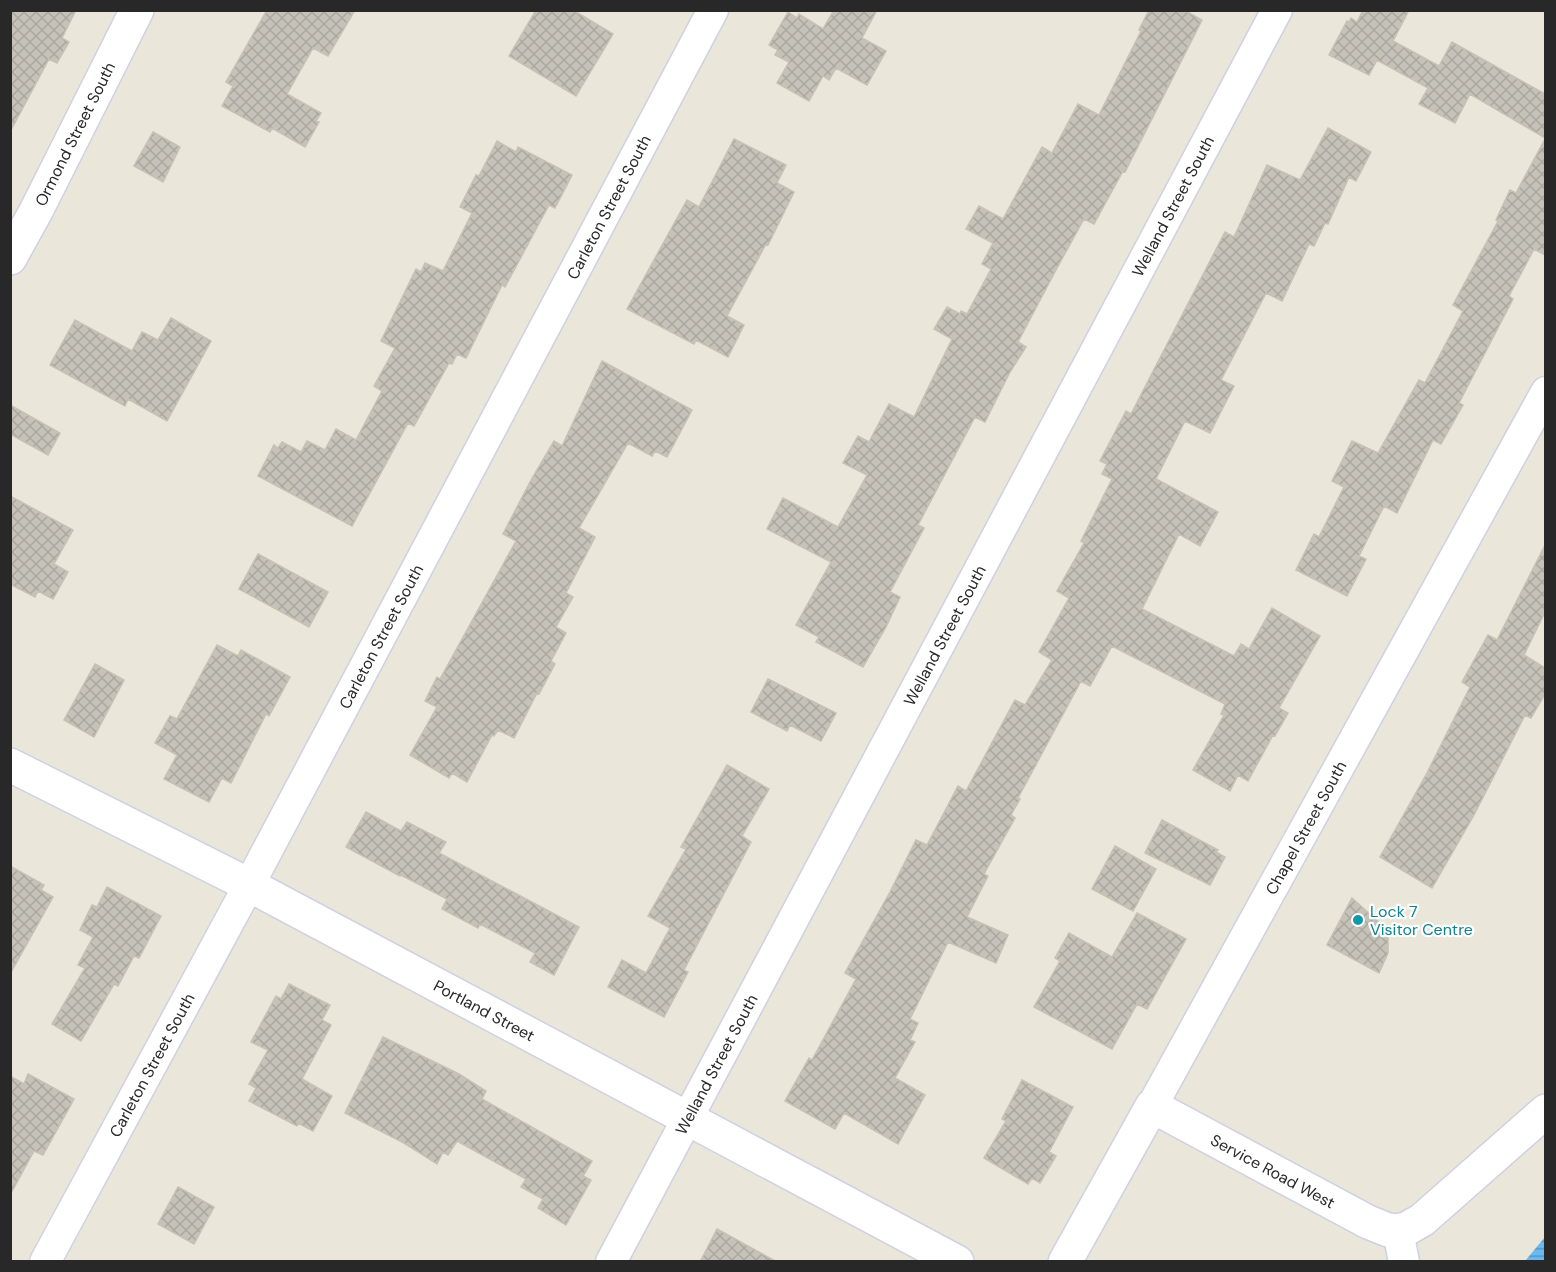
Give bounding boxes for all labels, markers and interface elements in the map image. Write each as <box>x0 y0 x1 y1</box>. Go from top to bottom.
street label: Ormond Street South <box>30 59 120 210</box>
street label: Carleton Street South <box>562 131 656 283</box>
street label: Welland Street South <box>1127 132 1219 280</box>
street label: Carleton Street South <box>334 561 428 713</box>
street label: Welland Street South <box>899 561 991 709</box>
street label: Chapel Street South <box>1261 757 1351 898</box>
place label: Lock 7 Visitor Centre <box>1370 901 1473 940</box>
marker: Lock 7 Visitor Centre <box>1351 913 1365 927</box>
street label: Portland Street <box>430 975 538 1046</box>
street label: Carleton Street South <box>105 990 200 1141</box>
street label: Welland Street South <box>671 991 763 1138</box>
street label: Service Road West <box>1207 1129 1339 1213</box>

